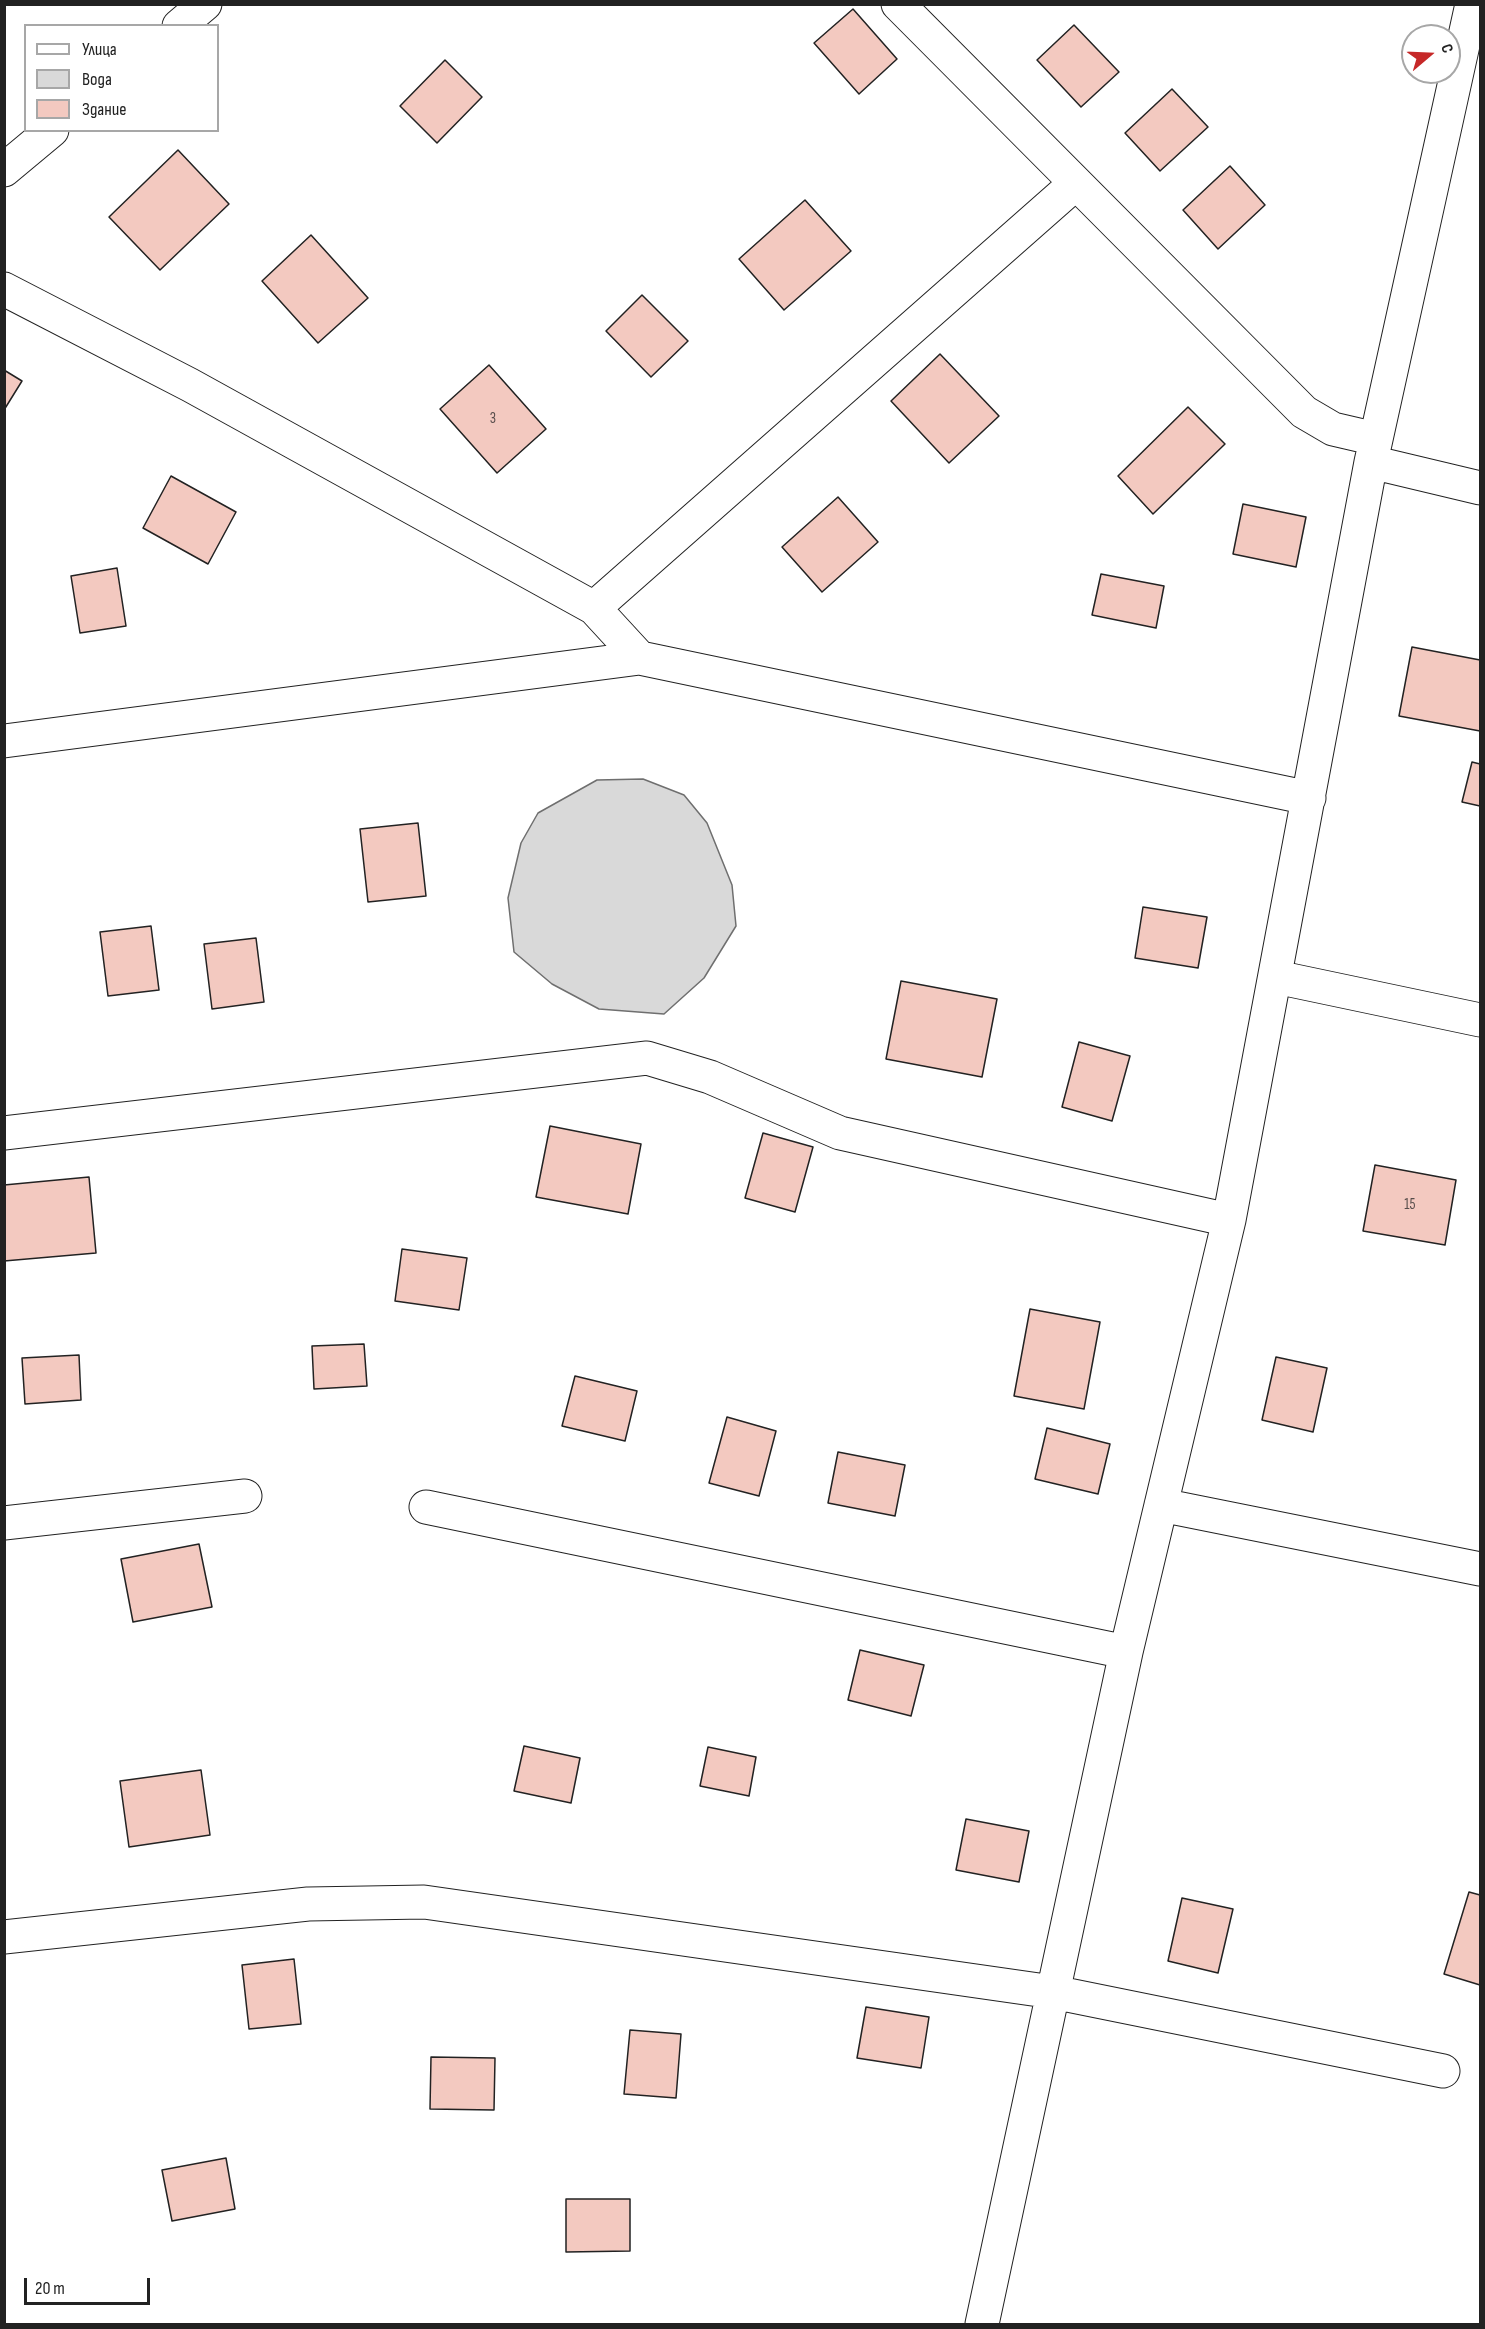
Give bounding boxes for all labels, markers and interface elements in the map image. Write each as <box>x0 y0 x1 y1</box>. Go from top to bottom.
legend <box>24 24 219 132</box>
north arrow <box>1401 24 1461 84</box>
text: Улица <box>82 39 117 60</box>
text: С <box>1436 42 1457 56</box>
text: Вода <box>82 69 112 90</box>
text: Здание <box>82 99 127 120</box>
house number: 3 <box>490 410 496 428</box>
house number: 15 <box>1404 1196 1416 1214</box>
scale bar <box>27 2266 153 2304</box>
text: 20 m <box>35 2278 65 2299</box>

